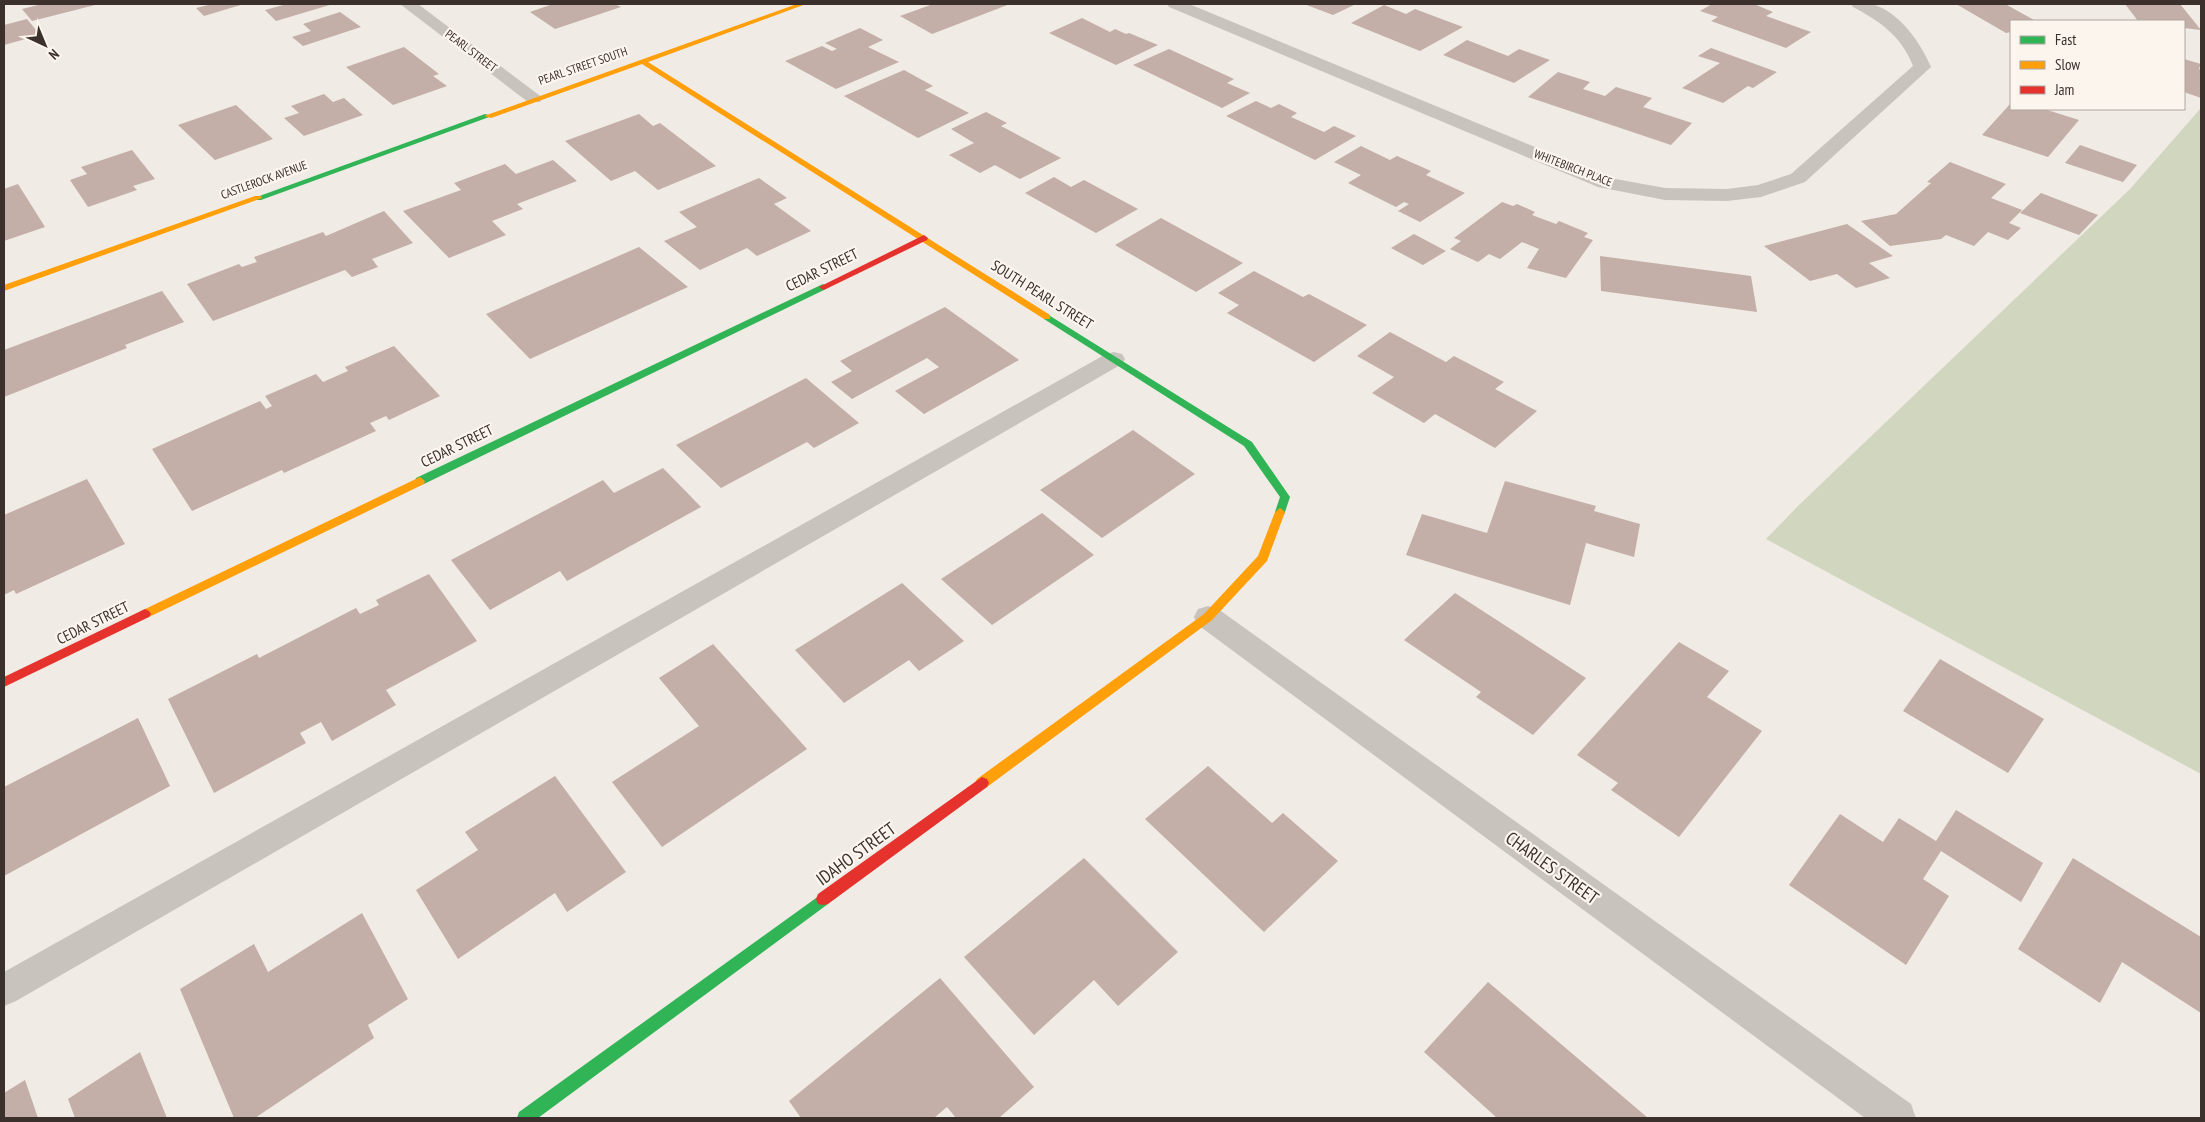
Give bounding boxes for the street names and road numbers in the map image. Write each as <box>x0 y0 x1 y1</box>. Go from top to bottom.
street label: PEARL STREET <box>442 26 501 75</box>
street label: PEARL STREET SOUTH <box>536 43 629 88</box>
street label: WHITEBIRCH PLACE <box>1532 146 1614 189</box>
street label: CASTLEROCK AVENUE <box>219 157 309 202</box>
street label: CEDAR STREET <box>782 244 861 295</box>
street label: SOUTH PEARL STREET <box>988 256 1097 334</box>
street label: CEDAR STREET <box>417 420 496 471</box>
street label: CEDAR STREET <box>53 597 132 648</box>
street label: IDAHO STREET <box>811 817 900 890</box>
street label: CHARLES STREET <box>1501 826 1603 909</box>

